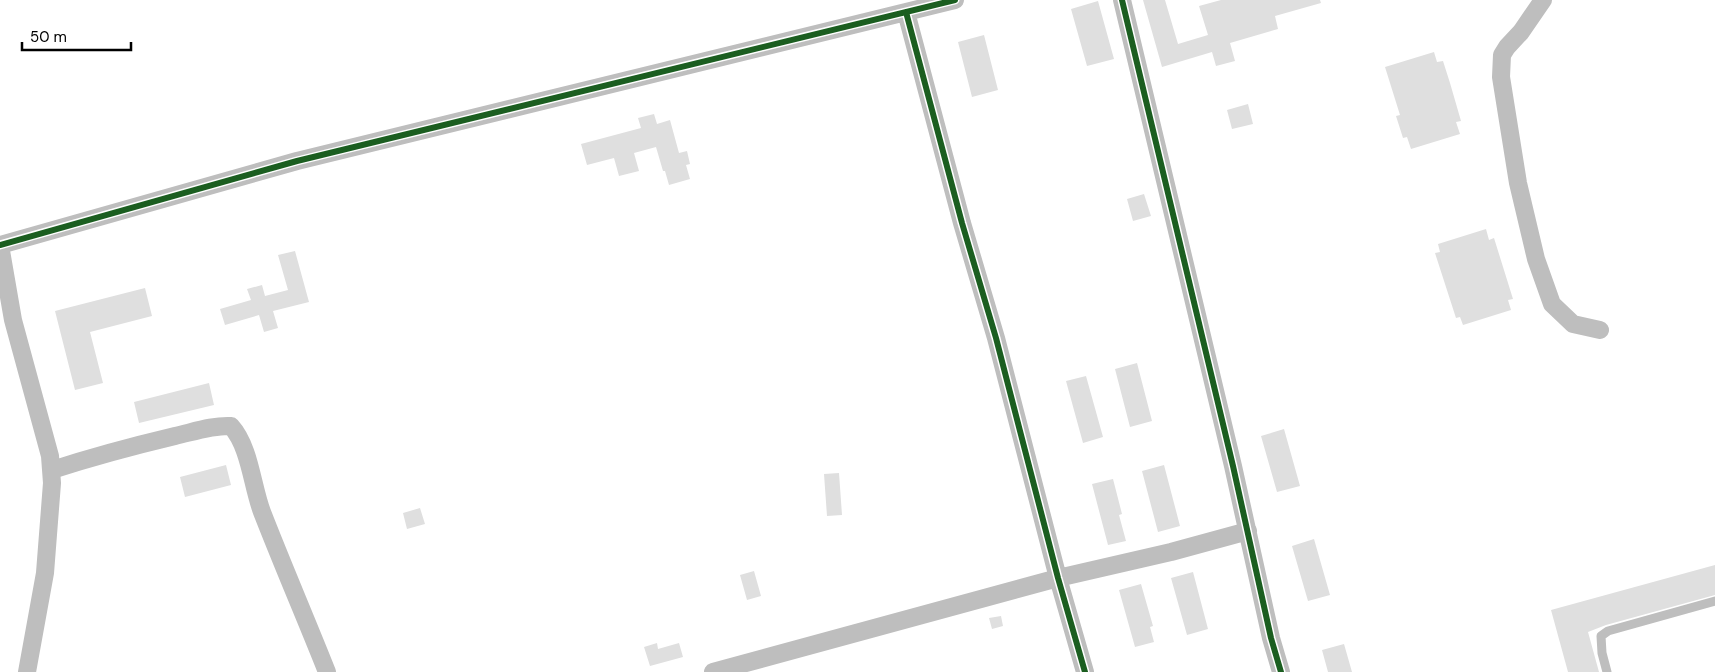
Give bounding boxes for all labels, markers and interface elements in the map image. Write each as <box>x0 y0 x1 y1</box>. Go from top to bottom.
scale bar <box>22 20 131 52</box>
text: 50 m <box>30 27 67 47</box>

